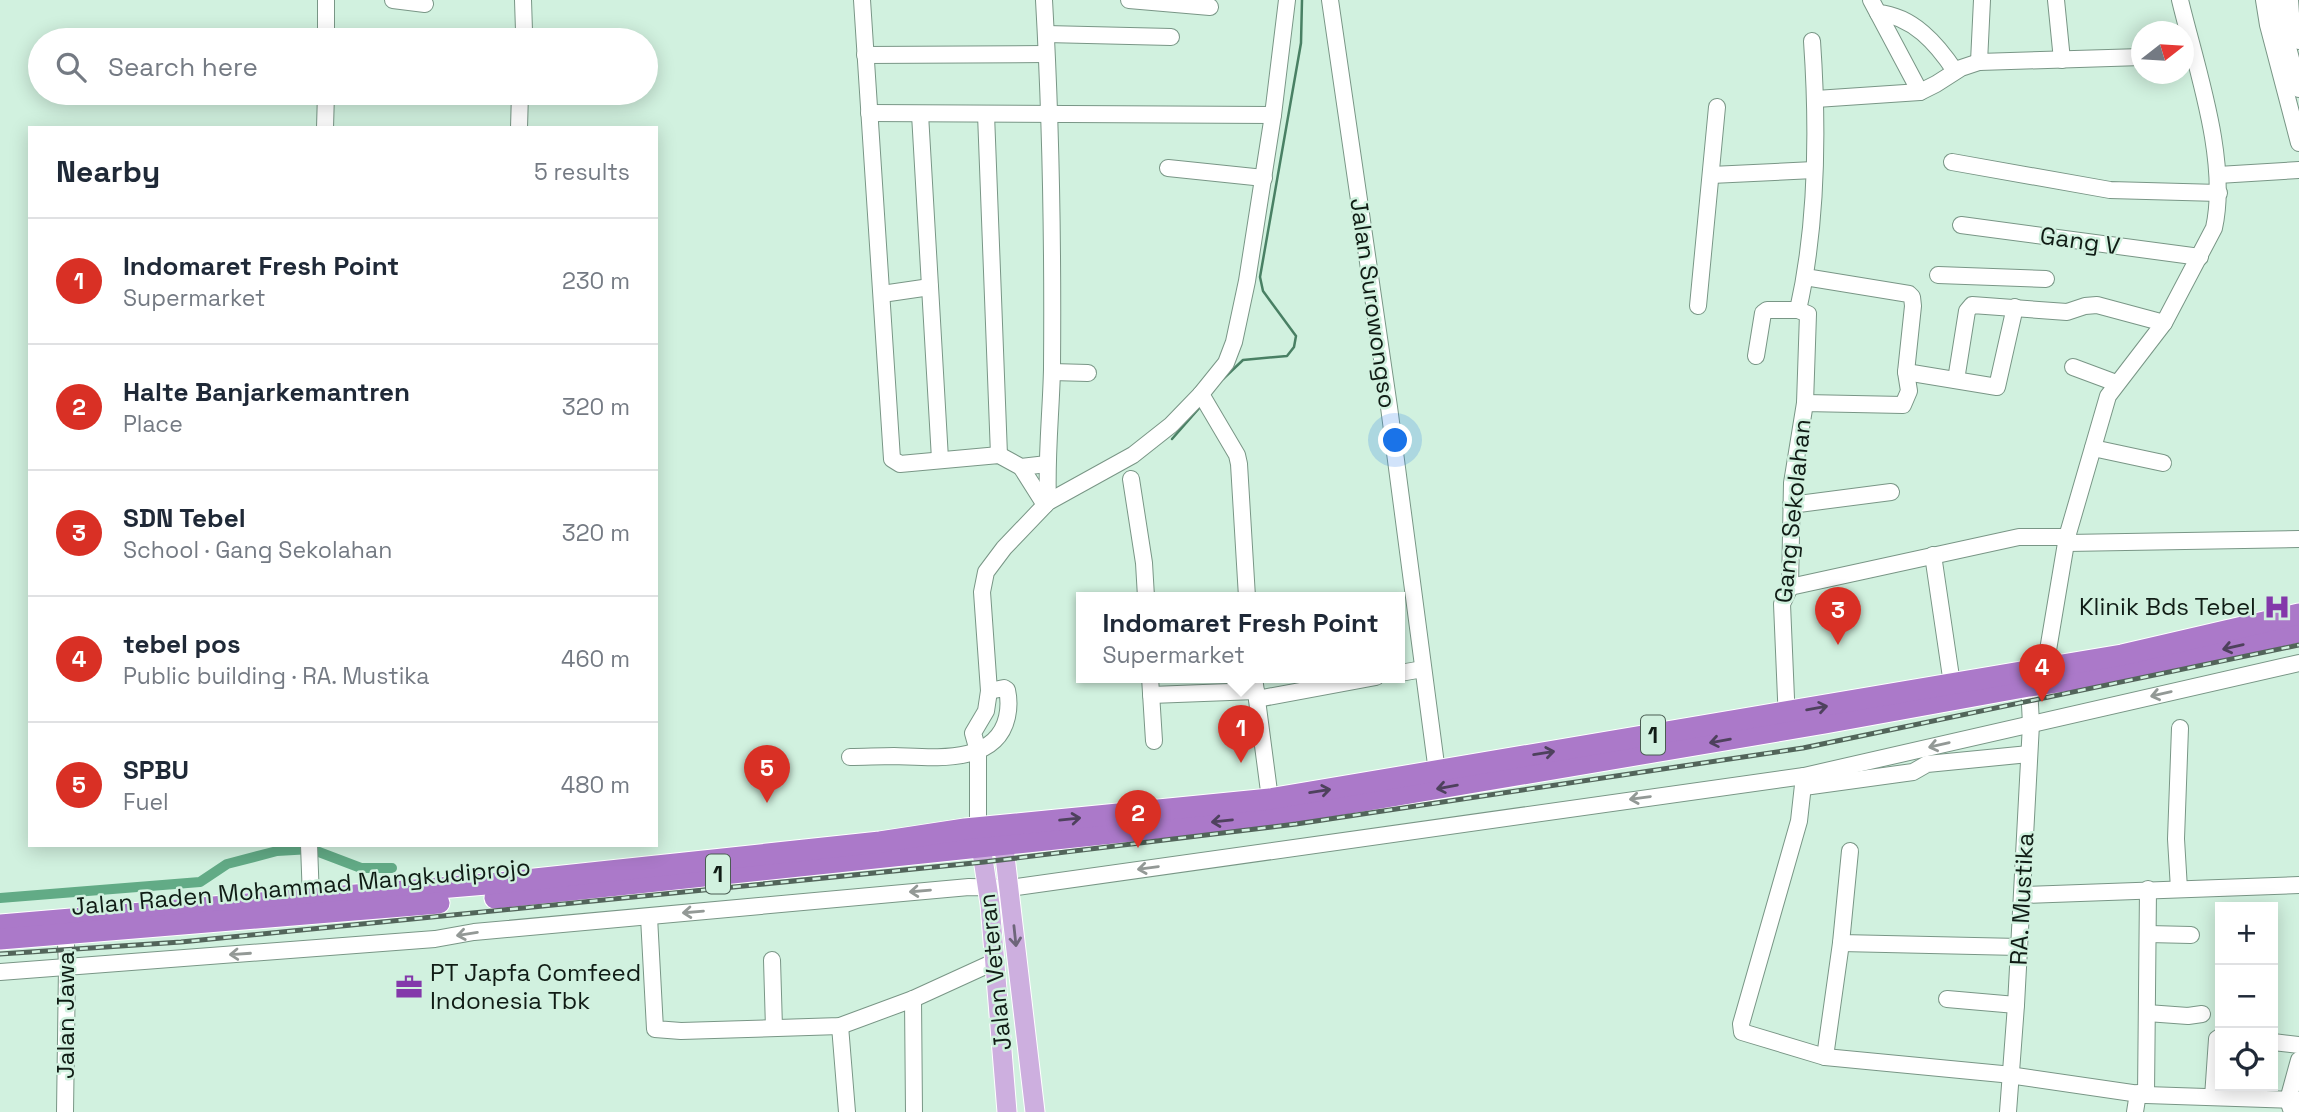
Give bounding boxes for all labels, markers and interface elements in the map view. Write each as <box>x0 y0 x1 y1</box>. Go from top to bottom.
north arrow <box>2131 21 2194 84</box>
search box <box>28 28 658 105</box>
icon: search <box>52 48 90 86</box>
text: Search here <box>108 50 258 84</box>
text: Nearby <box>56 152 160 191</box>
text: 5 results <box>534 157 630 187</box>
street label: Jalan Surowongso <box>1343 196 1404 410</box>
street label: Gang V <box>2038 220 2122 261</box>
text: Indomaret Fresh Point <box>123 249 399 283</box>
text: 1 <box>74 266 84 296</box>
text: 230 m <box>562 266 630 296</box>
text: Supermarket <box>123 283 265 313</box>
text: Halte Banjarkemantren <box>123 375 410 409</box>
text: 2 <box>72 392 86 422</box>
text: 320 m <box>562 392 630 422</box>
text: Place <box>123 409 183 439</box>
street label: Gang Sekolahan <box>1767 417 1818 604</box>
your location <box>1378 423 1412 457</box>
text: SDN Tebel <box>123 501 246 535</box>
text: 3 <box>72 518 86 548</box>
text: 320 m <box>562 518 630 548</box>
text: School · Gang Sekolahan <box>123 535 392 565</box>
pin: 3 <box>1815 587 1861 645</box>
place label: Klinik Bds Tebel <box>2079 591 2256 622</box>
popup <box>1076 592 1405 683</box>
hospital icon: Klinik Bds Tebel <box>2262 592 2292 622</box>
text: Indomaret Fresh Point <box>1102 606 1379 640</box>
text: tebel pos <box>123 627 241 661</box>
text: Supermarket <box>1102 640 1245 670</box>
one-way arrow <box>2222 641 2244 654</box>
text: 4 <box>72 644 86 674</box>
text: 460 m <box>561 644 630 674</box>
pin: 4 <box>2019 644 2065 702</box>
text: Public building · RA. Mustika <box>123 661 430 691</box>
one-way arrow <box>2150 688 2173 701</box>
one-way arrow <box>1805 701 1828 714</box>
pin: 1 <box>1218 705 1264 763</box>
road number: 1 <box>1641 716 1665 754</box>
one-way arrow <box>1709 735 1732 748</box>
one-way arrow <box>1928 739 1951 752</box>
pin: 5 <box>744 745 790 803</box>
one-way arrow <box>1532 746 1555 759</box>
text: SPBU <box>123 753 189 787</box>
text: 5 <box>72 770 86 800</box>
text: 480 m <box>561 770 630 800</box>
one-way arrow <box>1436 781 1459 794</box>
one-way arrow <box>1308 784 1331 797</box>
text: Fuel <box>123 787 169 817</box>
pin: 2 <box>1115 790 1161 848</box>
one-way arrow <box>1629 792 1652 805</box>
one-way arrow <box>1058 812 1080 825</box>
one-way arrow <box>1212 815 1234 828</box>
street label: RA. Mustika <box>2003 832 2040 966</box>
street label: Jalan Raden Mohammad Mangkudiprojo <box>70 851 532 922</box>
road number: 1 <box>706 854 730 894</box>
one-way arrow <box>1137 862 1160 875</box>
one-way arrow <box>909 885 932 898</box>
street label: Jalan Veteran <box>971 892 1018 1052</box>
map controls <box>2215 902 2278 1091</box>
button: + <box>2215 902 2278 965</box>
one-way arrow <box>682 906 705 919</box>
one-way arrow <box>1009 924 1022 946</box>
one-way arrow <box>456 927 479 940</box>
one-way arrow <box>229 948 252 961</box>
street label: Jalan Jawa <box>50 951 81 1079</box>
place label: PT Japfa Comfeed Indonesia Tbk <box>430 957 641 1016</box>
button: − <box>2215 965 2278 1028</box>
office icon: PT Japfa Comfeed Indonesia Tbk <box>394 972 424 1002</box>
button: locate <box>2215 1028 2278 1091</box>

